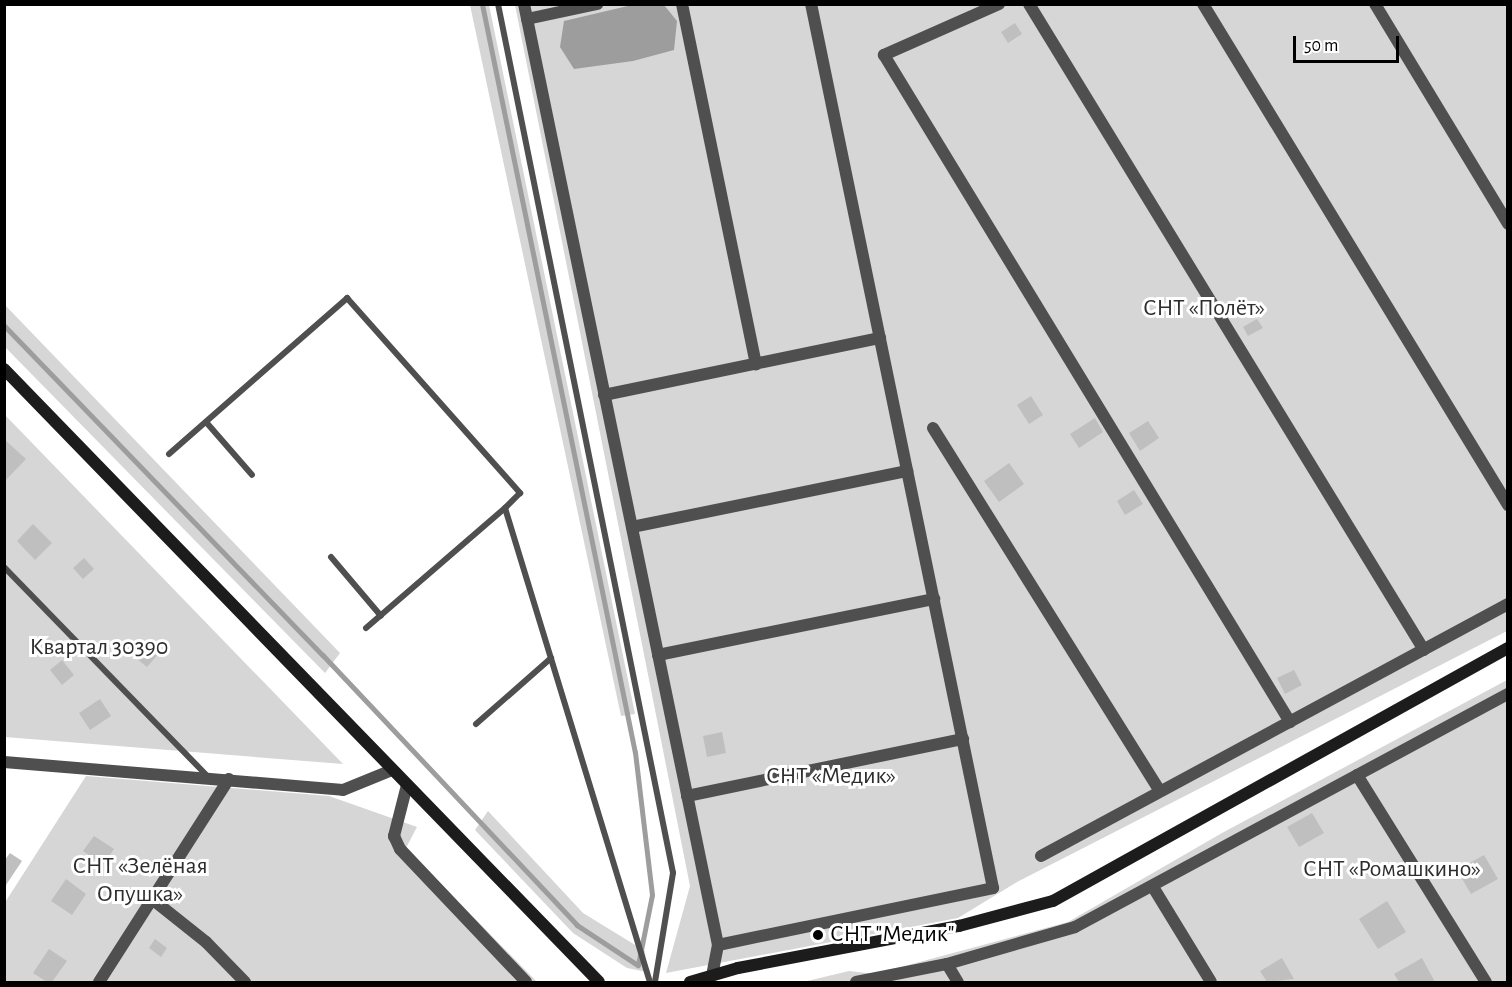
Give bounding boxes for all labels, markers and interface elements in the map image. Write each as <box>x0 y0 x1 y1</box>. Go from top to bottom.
scale bar <box>1296 24 1402 62</box>
text: 50 m <box>1304 37 1338 55</box>
park label: СНТ «Полёт» <box>1143 295 1265 323</box>
park label: Квартал 30390 <box>30 634 168 662</box>
park label: СНТ «Медик» <box>766 763 896 791</box>
park label: СНТ «Зелёная Опушка» <box>72 853 208 909</box>
park label: СНТ «Ромашкино» <box>1303 856 1481 884</box>
place label: СНТ "Медик" <box>830 921 954 949</box>
marker: СНТ "Медик" <box>811 928 825 942</box>

